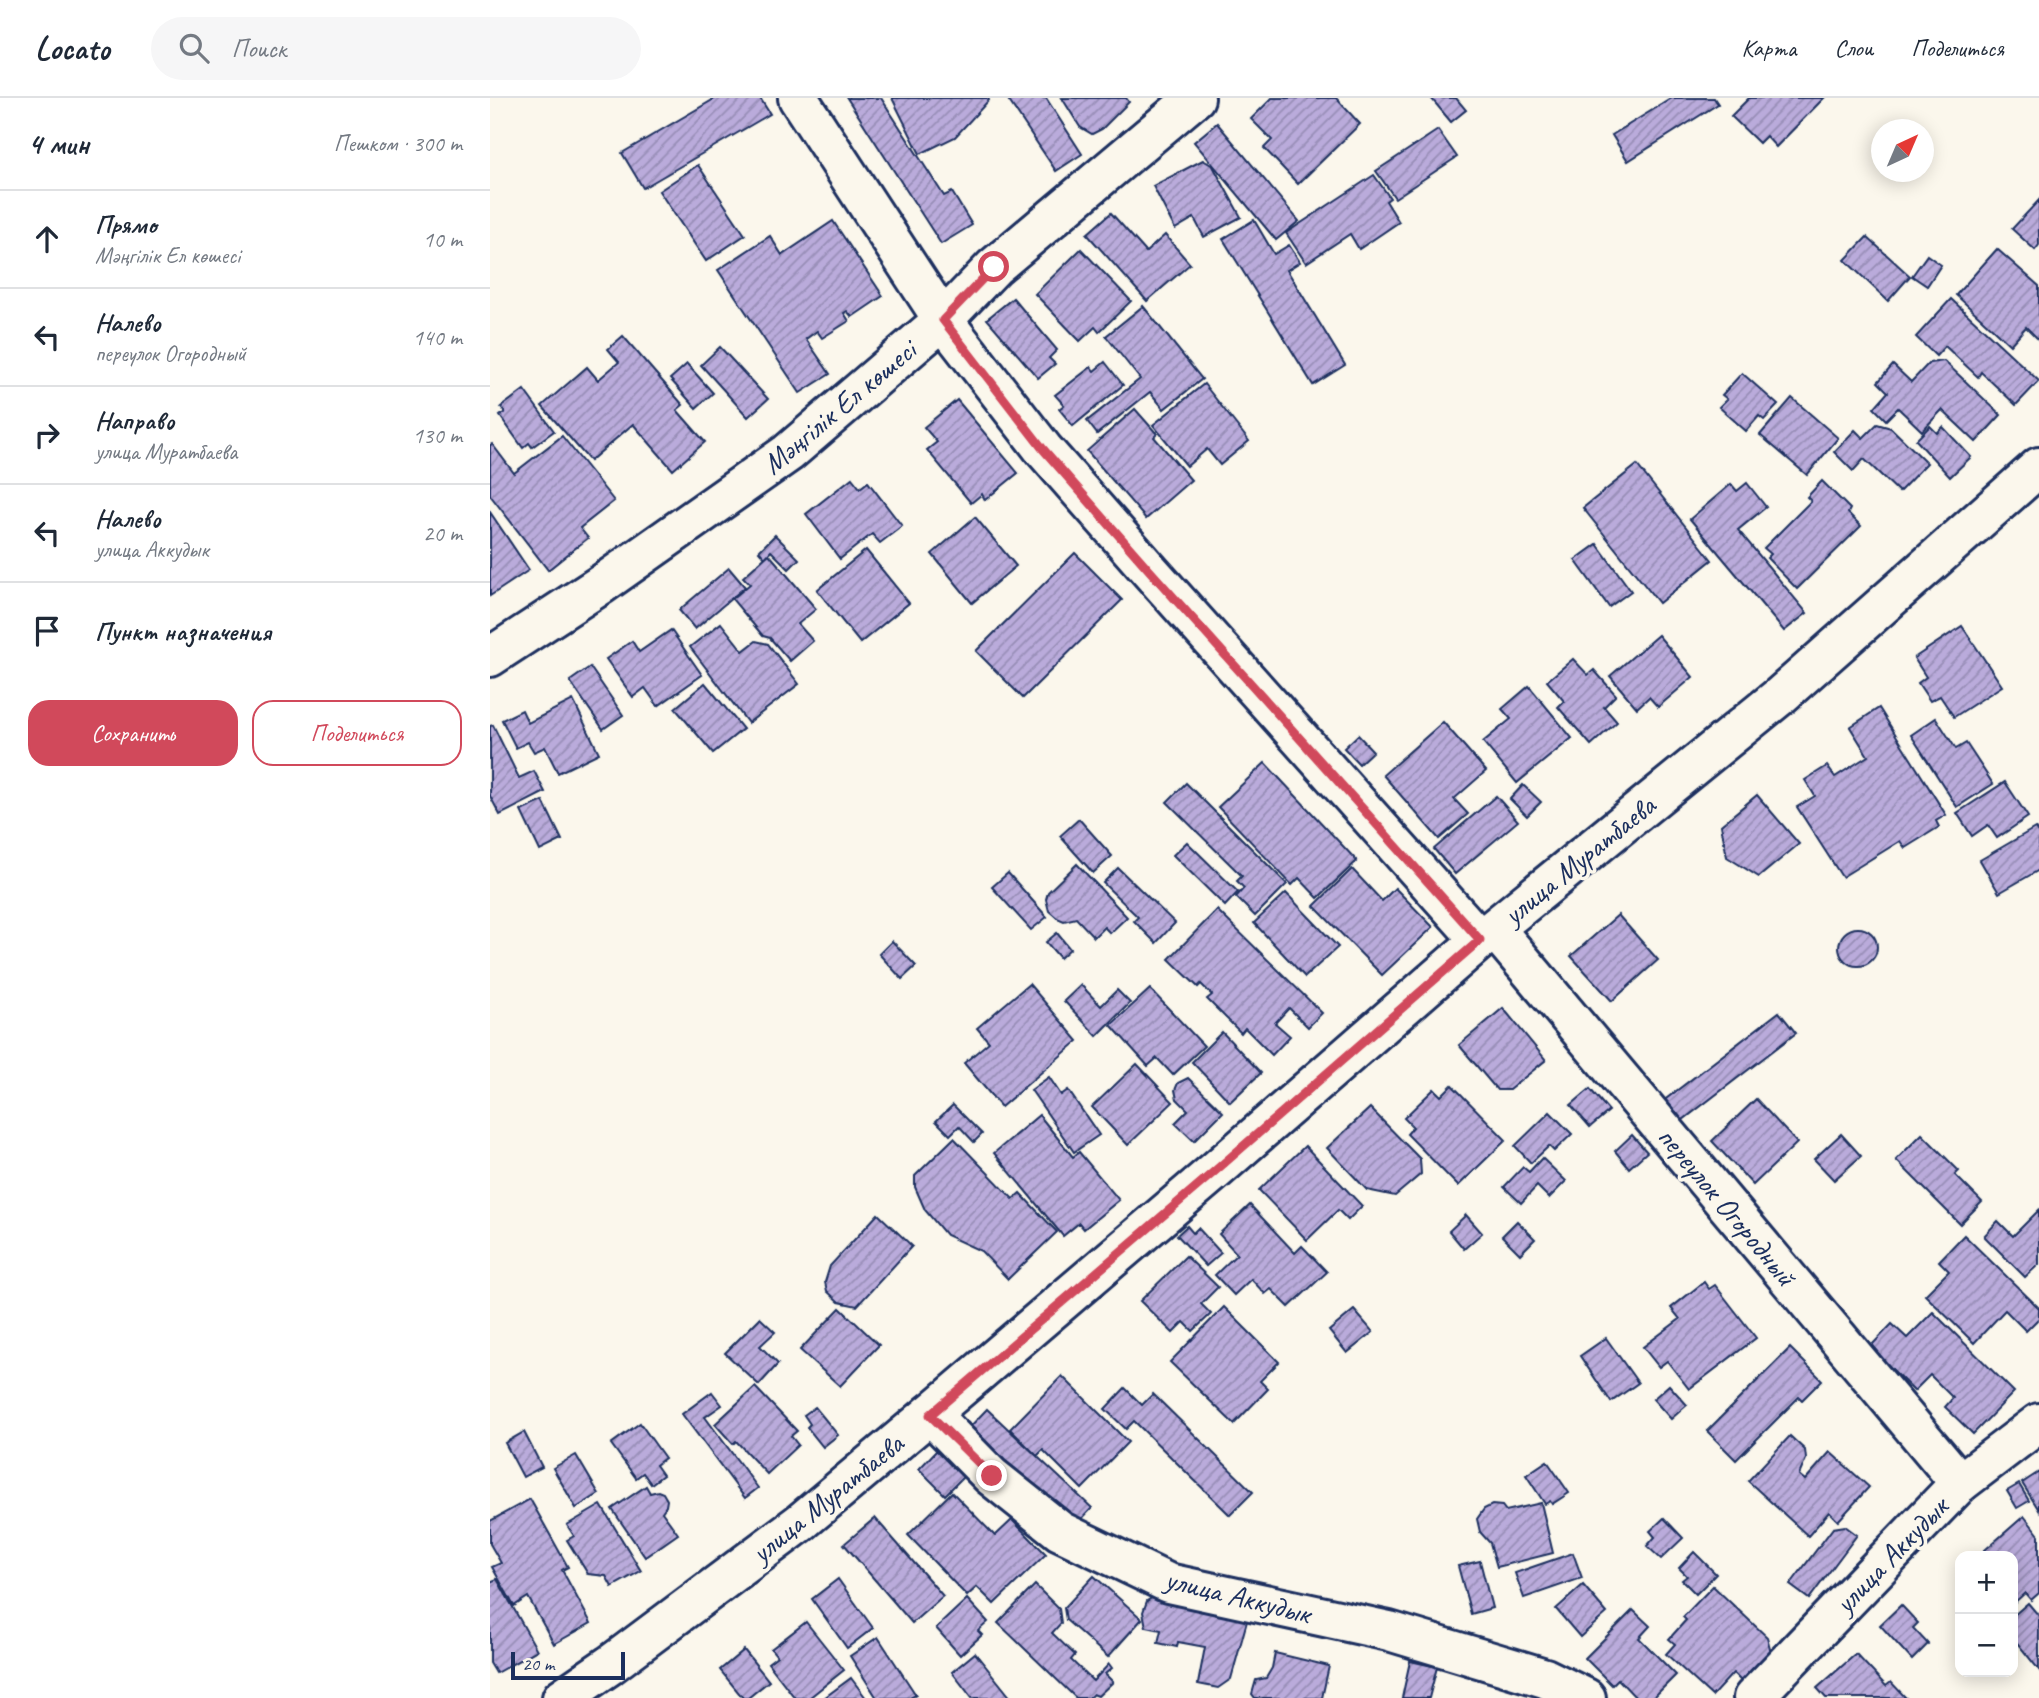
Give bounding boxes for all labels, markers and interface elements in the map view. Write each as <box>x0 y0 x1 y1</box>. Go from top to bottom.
search box <box>151 17 641 80</box>
text: Locato <box>35 27 109 69</box>
icon: search <box>175 29 213 67</box>
text: Поиск <box>231 32 286 65</box>
text: Карта <box>1742 33 1796 63</box>
text: Слои <box>1834 33 1873 63</box>
text: Поделиться <box>1911 33 2004 63</box>
north arrow <box>1871 119 1934 182</box>
text: 4 мин <box>28 125 89 163</box>
text: Пешком · 300 m <box>334 129 462 158</box>
text: Прямо <box>95 208 157 241</box>
icon: ahead <box>28 220 66 258</box>
text: 10 m <box>423 225 462 254</box>
text: Мәңгілік Ел көшесі <box>95 241 240 270</box>
route start <box>978 251 1009 282</box>
text: Налево <box>95 306 161 339</box>
icon: left <box>28 318 66 356</box>
text: 140 m <box>413 323 462 352</box>
street label: Мәңгілік Ел көшесі <box>754 329 926 482</box>
text: переулок Огородный <box>95 339 246 368</box>
text: Направо <box>95 404 174 437</box>
icon: right <box>28 416 66 454</box>
text: 130 m <box>413 421 462 450</box>
text: улица Муратбаева <box>95 437 237 466</box>
text: Налево <box>95 502 161 535</box>
icon: left <box>28 514 66 552</box>
text: 20 m <box>423 519 462 548</box>
text: улица Аккудык <box>95 535 209 564</box>
icon: arrive <box>28 612 66 650</box>
text: Пункт назначения <box>95 615 271 648</box>
button: Сохранить <box>28 700 238 766</box>
button: Поделиться <box>252 700 462 766</box>
street label: улица Муратбаева <box>1493 786 1665 934</box>
street label: переулок Огородный <box>1649 1118 1806 1295</box>
street label: улица Муратбаева <box>741 1424 913 1572</box>
route end <box>976 1460 1007 1491</box>
street label: улица Аккудык <box>1824 1486 1958 1623</box>
map controls <box>1955 1551 2018 1677</box>
button: + <box>1955 1551 2018 1614</box>
street label: улица Аккудык <box>1159 1559 1317 1633</box>
button: − <box>1955 1614 2018 1677</box>
scale bar <box>511 1649 625 1681</box>
text: 20 m <box>522 1652 554 1676</box>

